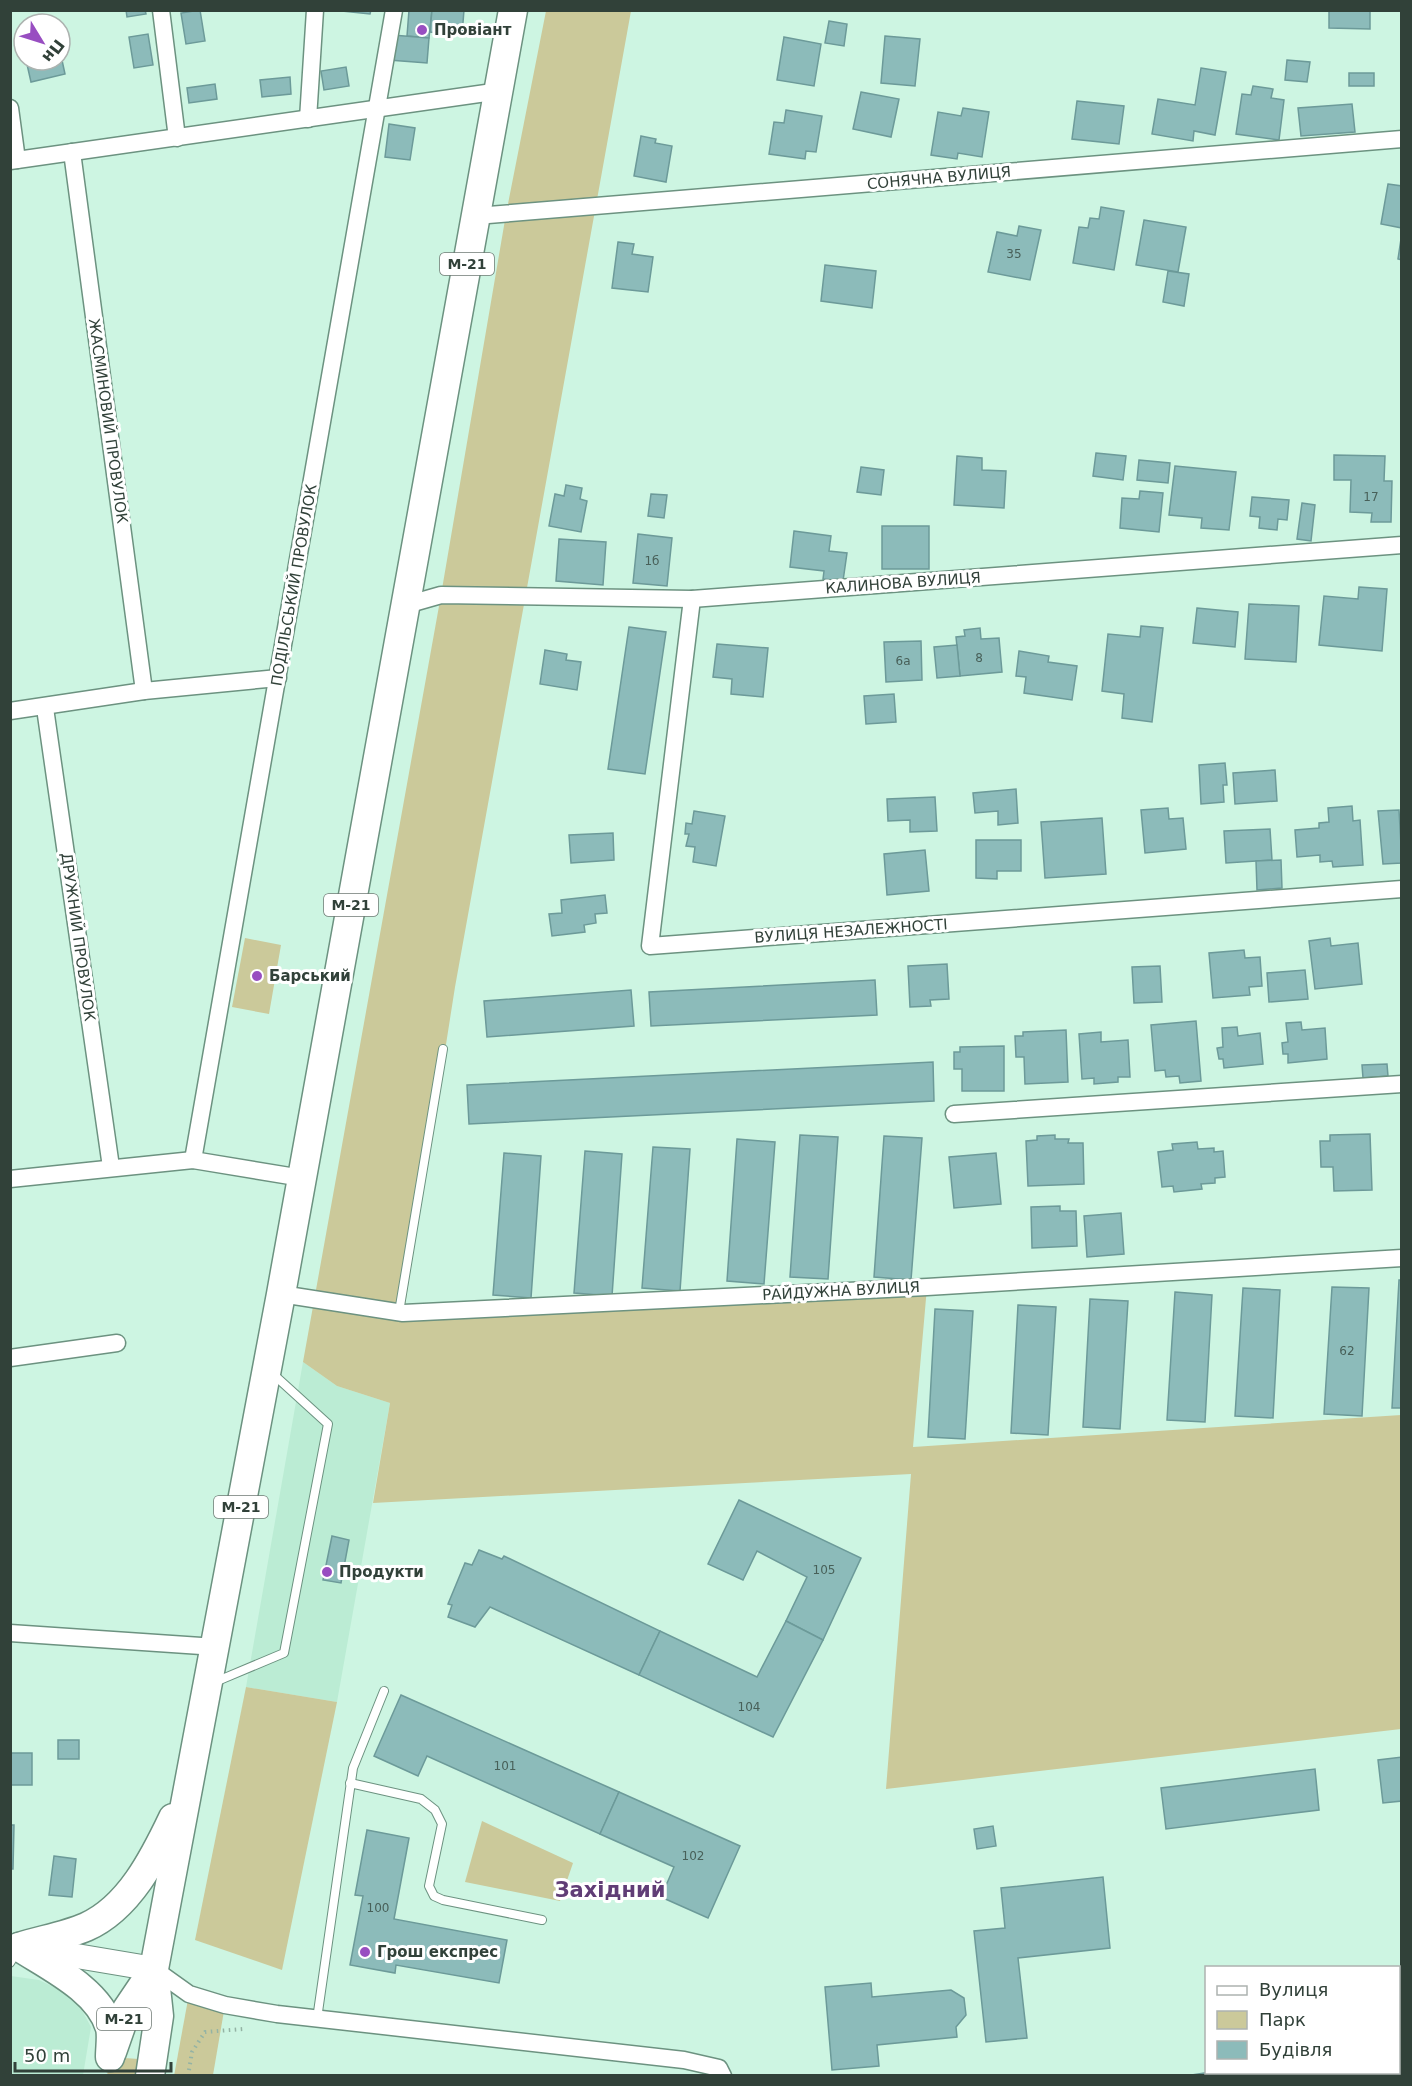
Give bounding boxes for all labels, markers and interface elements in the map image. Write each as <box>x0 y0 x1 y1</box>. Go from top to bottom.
north arrow <box>12 12 72 72</box>
place label: Провіант <box>434 21 512 39</box>
marker: Провіант <box>415 23 429 37</box>
text: Пн <box>38 35 68 66</box>
street label: СОНЯЧНА ВУЛИЦЯ <box>866 163 1012 193</box>
house number: 35 <box>1006 247 1022 261</box>
road number: М-21 <box>440 253 494 275</box>
street label: ЖАСМИНОВИЙ ПРОВУЛОК <box>85 317 132 525</box>
street label: ПОДІЛЬСЬКИЙ ПРОВУЛОК <box>266 482 321 687</box>
house number: 17 <box>1363 490 1379 504</box>
house number: 1б <box>644 554 660 568</box>
street label: КАЛИНОВА ВУЛИЦЯ <box>825 569 981 597</box>
house number: 8 <box>975 651 983 665</box>
house number: 6а <box>896 654 911 668</box>
street label: ДРУЖНИЙ ПРОВУЛОК <box>57 852 100 1023</box>
road number: М-21 <box>324 894 378 916</box>
street label: ВУЛИЦЯ НЕЗАЛЕЖНОСТІ <box>754 915 948 947</box>
place label: Барський <box>269 967 351 985</box>
marker: Барський <box>250 969 264 983</box>
street label: РАЙДУЖНА ВУЛИЦЯ <box>762 1277 920 1304</box>
house number: 62 <box>1339 1344 1355 1358</box>
road number: М-21 <box>214 1496 268 1518</box>
place label: Продукти <box>339 1563 424 1581</box>
house number: 105 <box>813 1563 835 1577</box>
marker: Продукти <box>320 1565 334 1579</box>
house number: 104 <box>738 1700 760 1714</box>
house number: 101 <box>494 1759 516 1773</box>
house number: 102 <box>682 1849 704 1863</box>
district label: Західний <box>555 1878 665 1902</box>
house number: 100 <box>367 1901 389 1915</box>
place label: Грош експрес <box>377 1943 498 1961</box>
marker: Грош експрес <box>358 1945 372 1959</box>
legend <box>1205 1966 1400 2074</box>
text: Вулиця <box>1259 1979 1328 2000</box>
road number: М-21 <box>97 2008 151 2030</box>
text: Парк <box>1259 2009 1306 2030</box>
scale bar <box>15 2035 171 2073</box>
text: Будівля <box>1259 2039 1332 2060</box>
text: 50 m <box>24 2045 70 2066</box>

